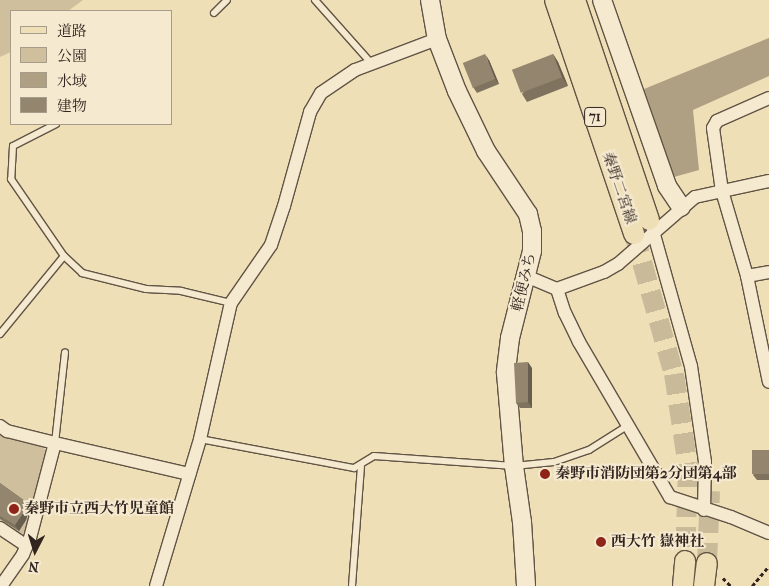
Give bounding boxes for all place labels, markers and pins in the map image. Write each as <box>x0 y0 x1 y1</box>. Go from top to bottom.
place label: 秦野市消防団第2分団第4部 <box>555 465 737 483</box>
marker: 秦野市消防団第2分団第4部 <box>539 468 551 480</box>
place label: 秦野市立西大竹児童館 <box>24 500 174 518</box>
marker: 秦野市立西大竹児童館 <box>8 503 20 515</box>
place label: 西大竹 嶽神社 <box>611 533 704 551</box>
marker: 西大竹 嶽神社 <box>595 536 607 548</box>

